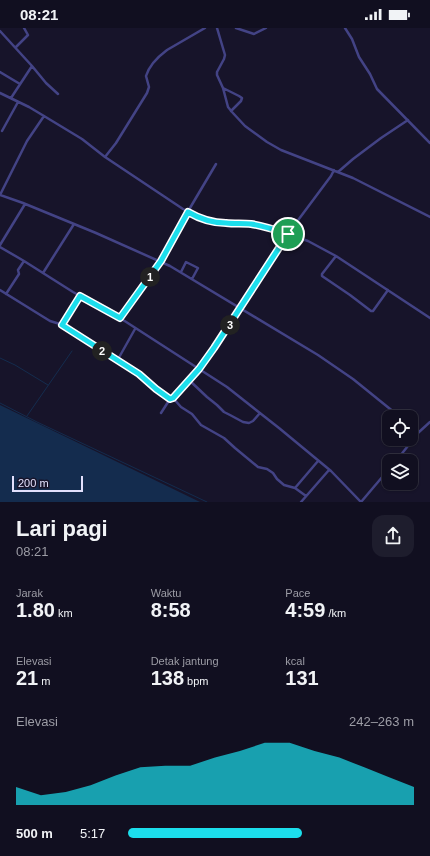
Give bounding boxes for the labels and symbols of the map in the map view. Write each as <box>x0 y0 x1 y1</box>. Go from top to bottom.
pin <box>271 217 305 251</box>
pin: 1 <box>140 267 160 287</box>
pin: 3 <box>220 315 240 335</box>
pin: 2 <box>92 341 112 361</box>
scale bar <box>12 474 83 493</box>

